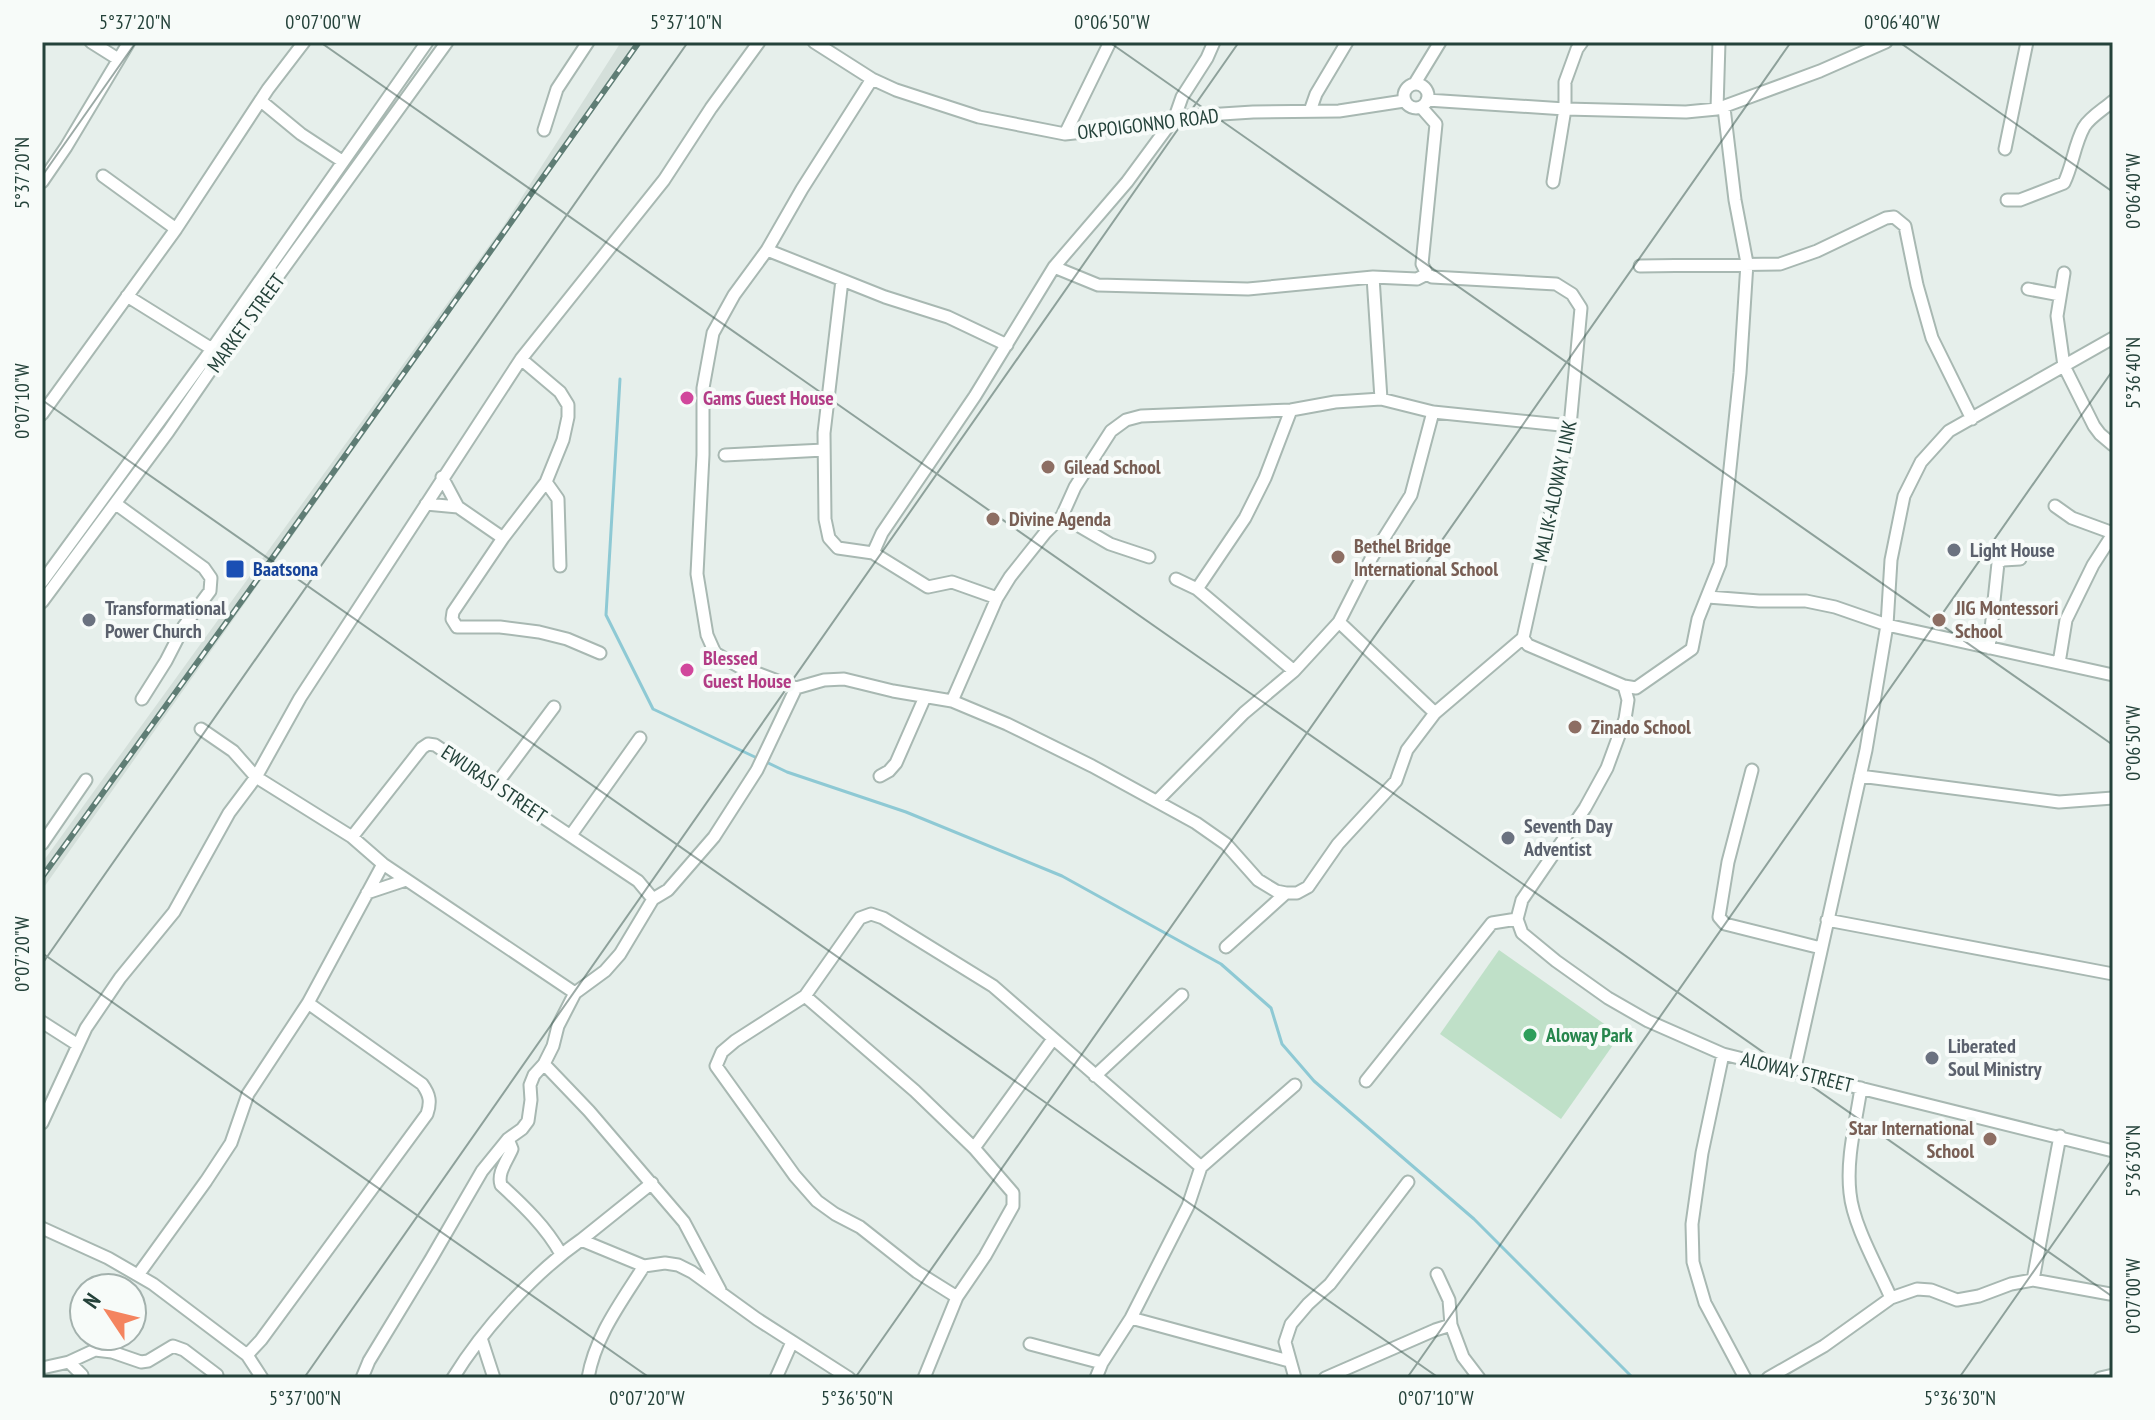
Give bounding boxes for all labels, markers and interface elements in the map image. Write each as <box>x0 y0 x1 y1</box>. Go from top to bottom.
text: 5°37'20"N <box>99 9 171 35</box>
text: 0°07'00"W <box>285 9 361 35</box>
text: 5°37'10"N <box>650 9 722 35</box>
text: 0°06'50"W <box>1074 9 1150 35</box>
text: 0°06'40"W <box>1864 9 1940 35</box>
street label: OKPOIGONNO ROAD <box>1076 102 1220 146</box>
text: 5°37'20"N <box>9 137 35 209</box>
text: 0°06'40"W <box>2120 153 2146 229</box>
street label: MARKET STREET <box>201 268 291 378</box>
text: 5°36'40"N <box>2120 337 2146 409</box>
text: 0°07'10"W <box>9 363 35 439</box>
place label: Gams Guest House <box>703 385 834 411</box>
marker: Gams Guest House <box>678 389 696 407</box>
street label: MALIK-ALOWAY LINK <box>1527 418 1583 564</box>
place label: Gilead School <box>1064 454 1161 480</box>
marker: Gilead School <box>1039 458 1057 476</box>
place label: Divine Agenda <box>1009 506 1111 532</box>
marker: Divine Agenda <box>984 510 1002 528</box>
place label: Bethel Bridge International School <box>1354 533 1498 582</box>
place label: Light House <box>1970 537 2055 563</box>
marker: Light House <box>1945 541 1963 559</box>
marker: Bethel Bridge International School <box>1329 548 1347 566</box>
place label: Baatsona <box>253 556 318 582</box>
marker: Baatsona <box>224 558 246 580</box>
place label: Transformational Power Church <box>105 595 226 644</box>
place label: JIG Montessori School <box>1954 595 2058 644</box>
marker: Transformational Power Church <box>80 611 98 629</box>
marker: JIG Montessori School <box>1930 611 1948 629</box>
place label: Blessed Guest House <box>703 645 791 694</box>
marker: Blessed Guest House <box>678 661 696 679</box>
text: 0°06'50"W <box>2120 705 2146 781</box>
place label: Zinado School <box>1591 714 1691 740</box>
marker: Zinado School <box>1566 718 1584 736</box>
street label: EWURASI STREET <box>436 739 552 829</box>
place label: Seventh Day Adventist <box>1523 813 1613 862</box>
marker: Seventh Day Adventist <box>1499 829 1517 847</box>
text: 0°07'20"W <box>9 916 35 992</box>
place label: Aloway Park <box>1545 1022 1634 1048</box>
marker: Aloway Park <box>1521 1026 1539 1044</box>
place label: Liberated Soul Ministry <box>1948 1033 2043 1082</box>
street label: ALOWAY STREET <box>1738 1046 1856 1098</box>
marker: Liberated Soul Ministry <box>1923 1049 1941 1067</box>
place label: Star International School <box>1849 1115 1974 1164</box>
text: 5°36'30"N <box>2120 1125 2146 1197</box>
marker: Star International School <box>1981 1130 1999 1148</box>
text: 0°07'00"W <box>2120 1258 2146 1334</box>
north arrow <box>68 1272 148 1352</box>
text: N <box>77 1288 106 1313</box>
text: 5°37'00"N <box>269 1385 341 1411</box>
text: 0°07'20"W <box>609 1385 685 1411</box>
text: 5°36'50"N <box>821 1385 893 1411</box>
text: 0°07'10"W <box>1398 1385 1474 1411</box>
text: 5°36'30"N <box>1924 1385 1996 1411</box>

